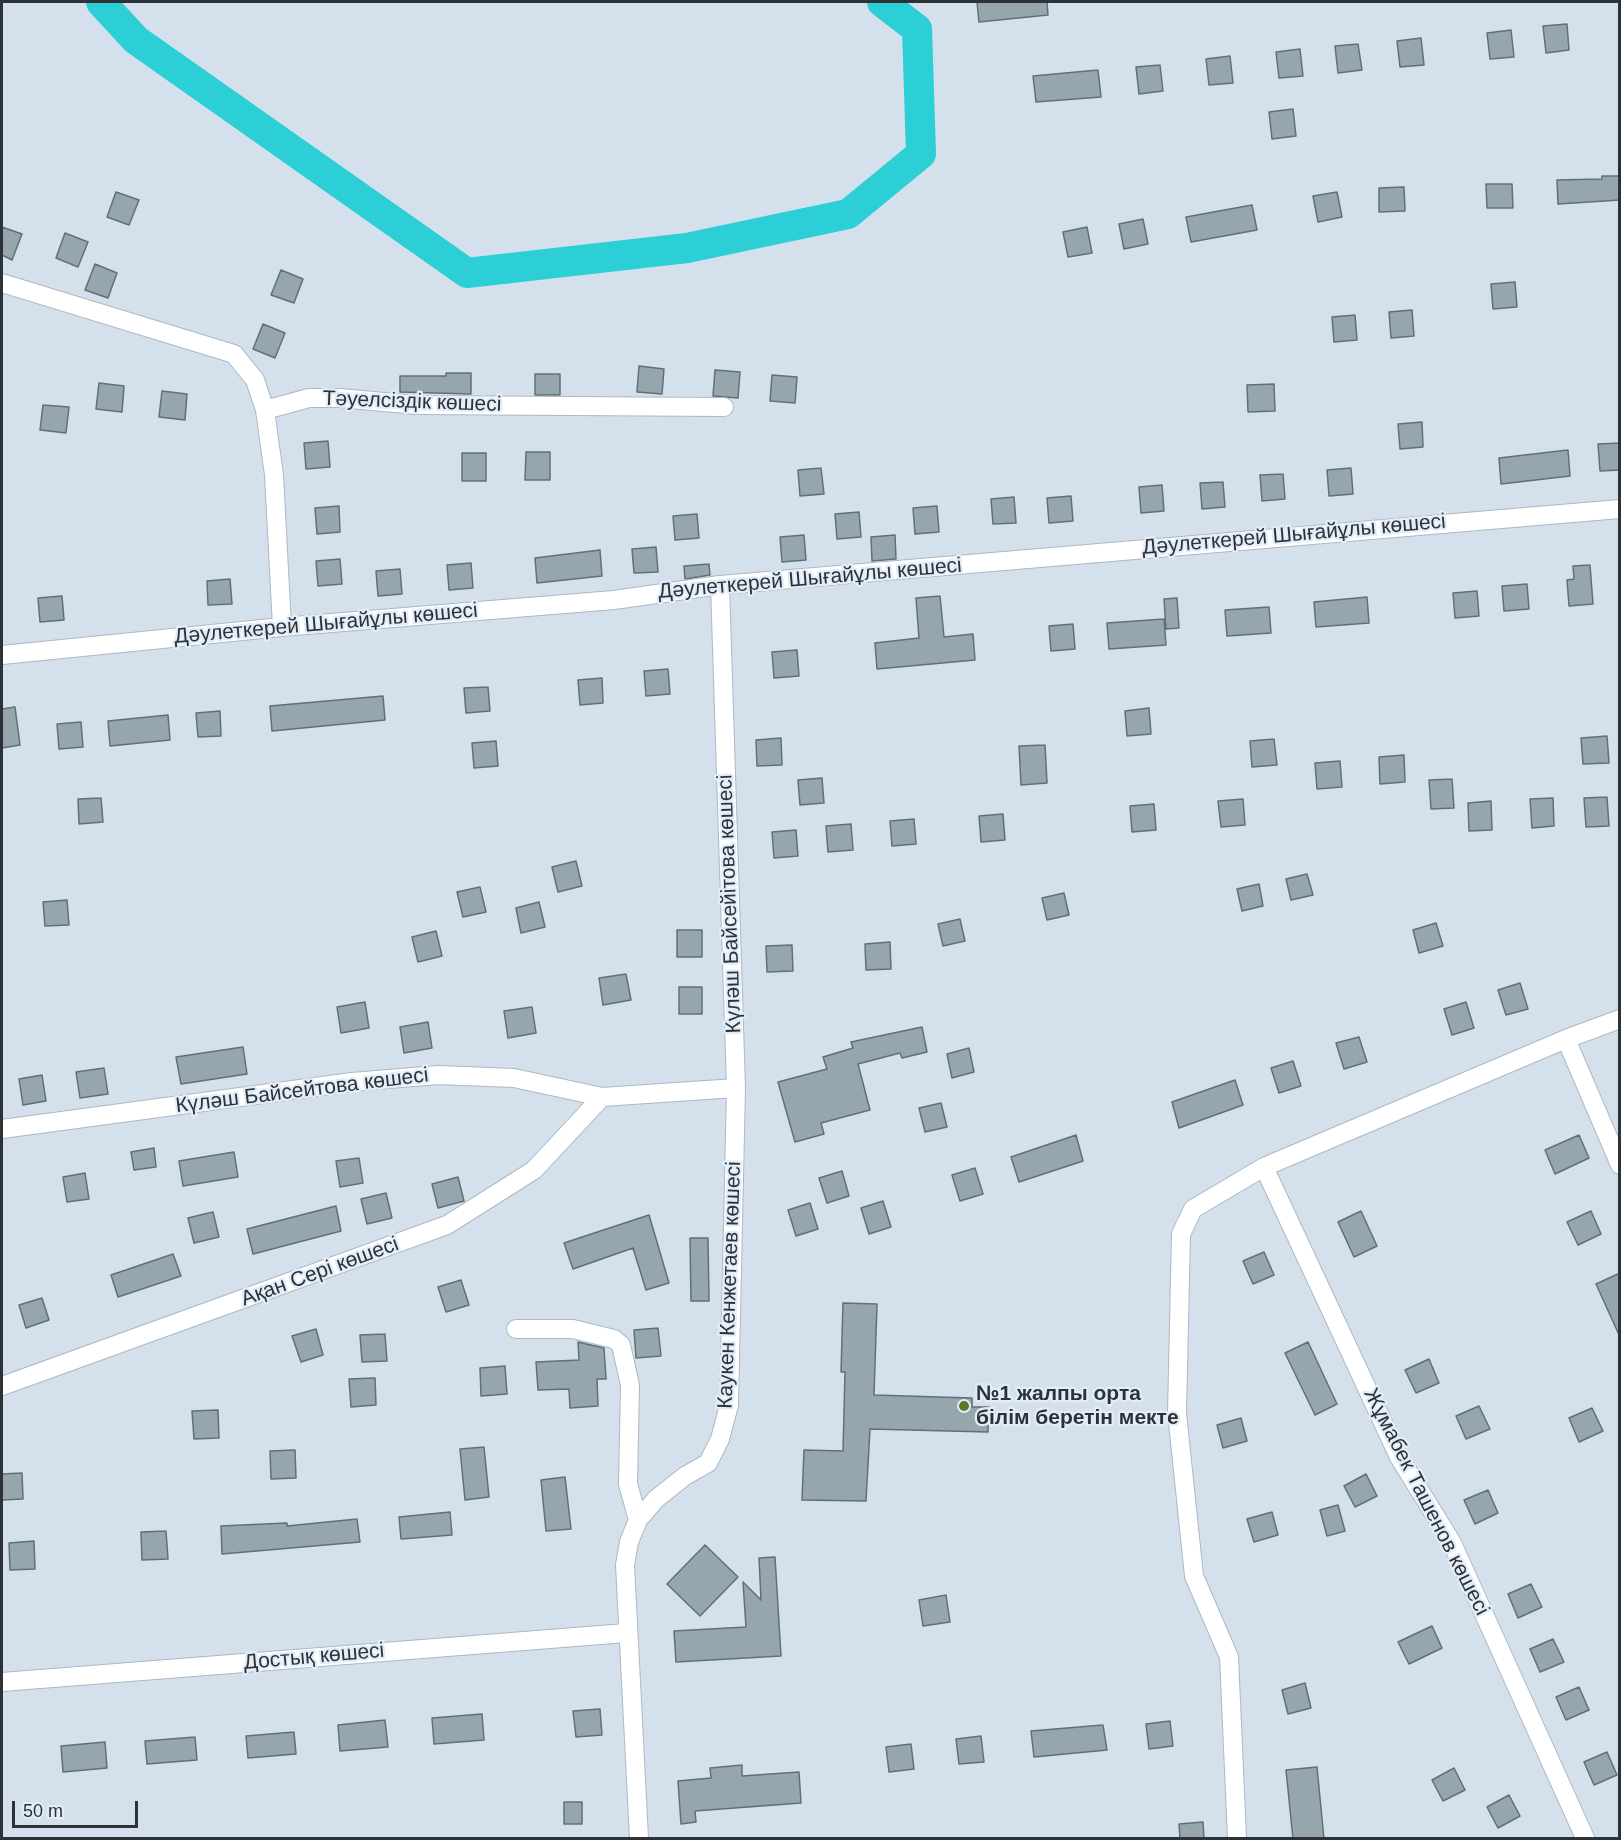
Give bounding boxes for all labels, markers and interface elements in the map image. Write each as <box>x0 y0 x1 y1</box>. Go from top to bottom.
street label: Тәуелсіздік көшесі <box>322 386 502 418</box>
street label: Дәулеткерей Шығайұлы көшесі <box>1141 509 1447 561</box>
street label: Дәулеткерей Шығайұлы көшесі <box>657 553 963 605</box>
street label: Дәулеткерей Шығайұлы көшесі <box>173 598 479 650</box>
street label: Күләш Байсейітова көшесі <box>713 774 747 1034</box>
street label: Күләш Байсейтова көшесі <box>174 1063 430 1119</box>
street label: Каукен Кенжетаев көшесі <box>713 1161 747 1409</box>
street label: Ақан Сері көшесі <box>238 1232 402 1312</box>
place label: №1 жалпы орта білім беретін мекте <box>976 1381 1179 1431</box>
street label: Жұмабек Ташенов көшесі <box>1358 1384 1494 1620</box>
marker: №1 жалпы орта білім беретін мекте <box>957 1399 971 1413</box>
street label: Достық көшесі <box>243 1638 385 1676</box>
scale bar <box>15 1789 141 1827</box>
text: 50 m <box>23 1801 63 1821</box>

